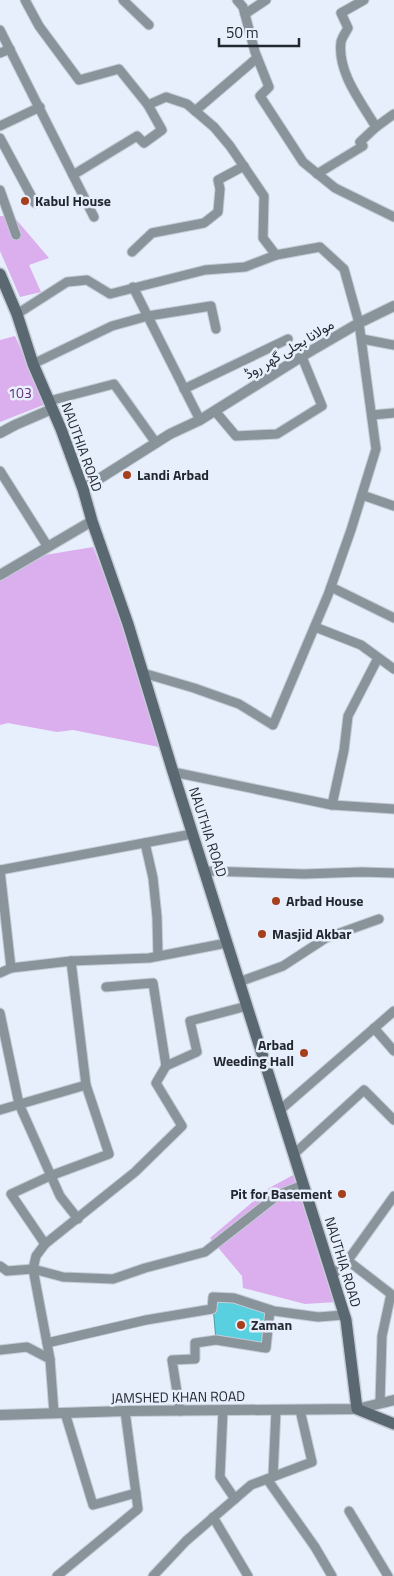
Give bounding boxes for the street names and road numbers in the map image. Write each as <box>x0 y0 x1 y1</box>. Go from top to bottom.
street label: مولانا بجلی گھر روڈ <box>240 313 338 384</box>
street label: NAUTHIA ROAD <box>57 399 108 494</box>
street label: NAUTHIA ROAD <box>184 784 233 880</box>
street label: NAUTHIA ROAD <box>320 1214 367 1310</box>
street label: JAMSHED KHAN ROAD <box>111 1385 245 1408</box>

